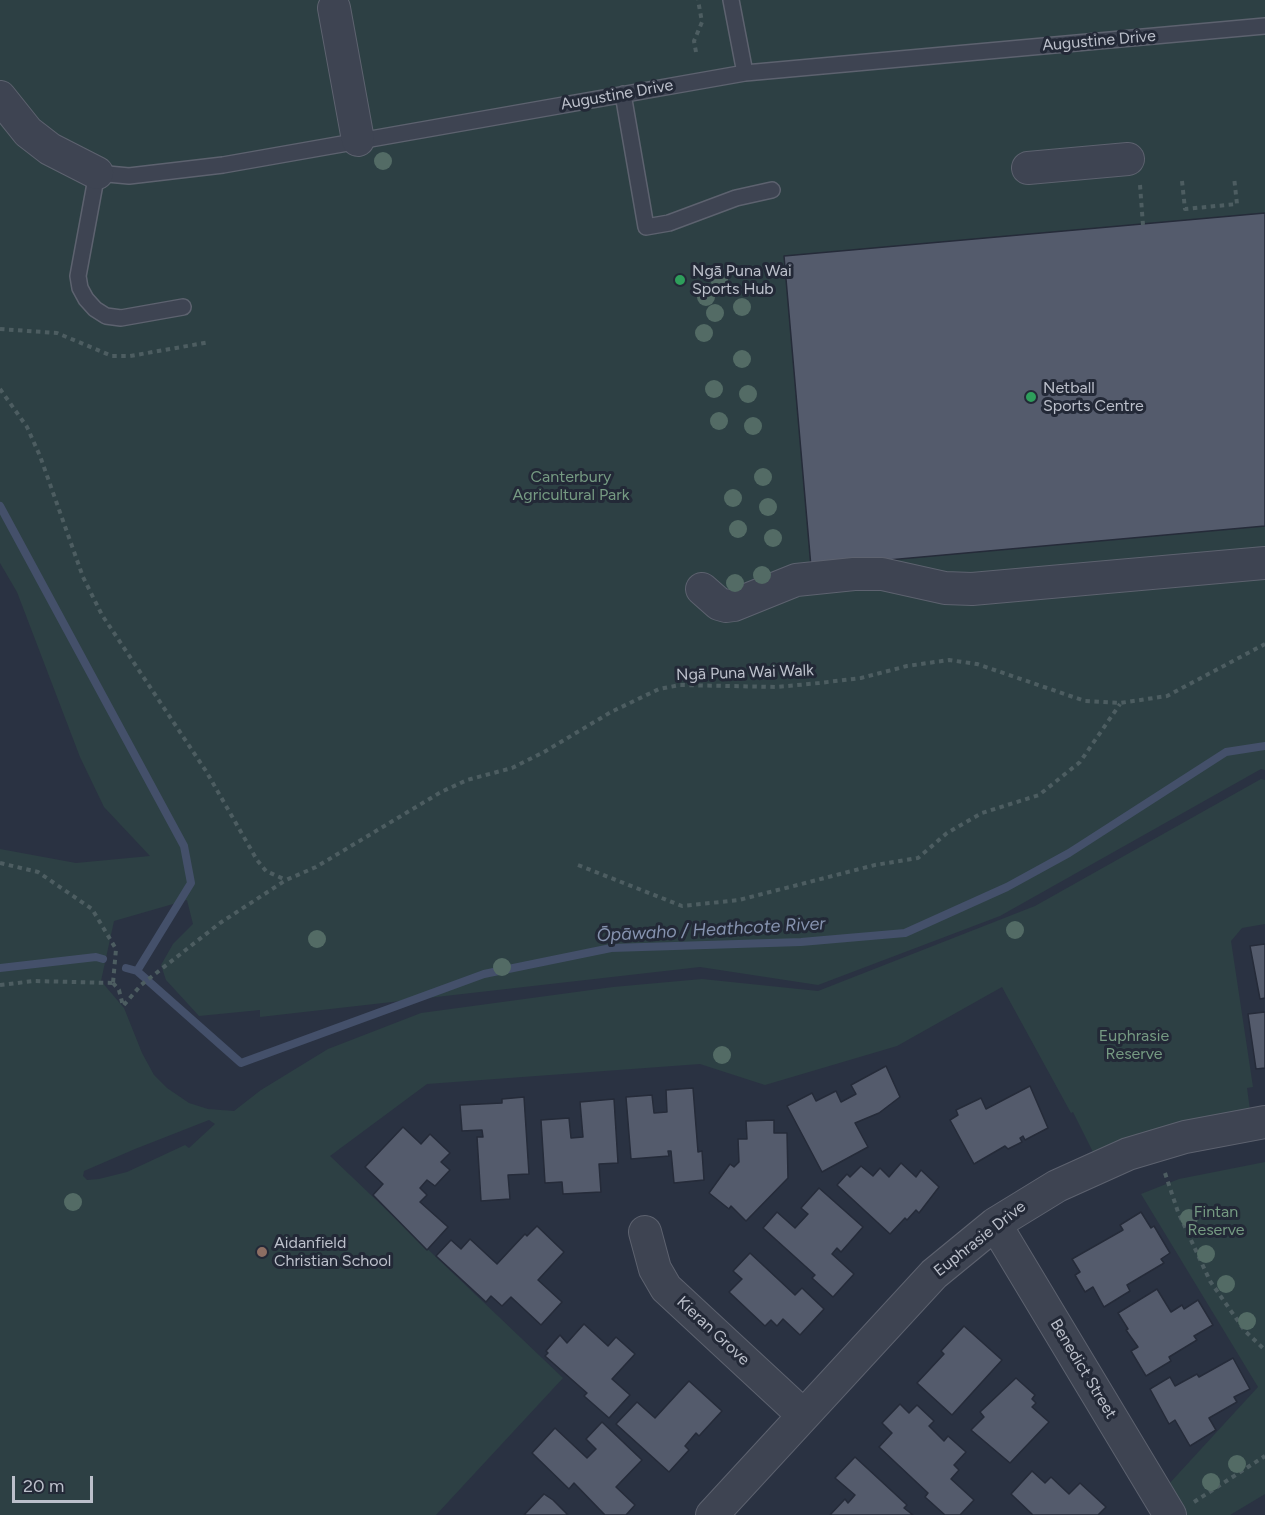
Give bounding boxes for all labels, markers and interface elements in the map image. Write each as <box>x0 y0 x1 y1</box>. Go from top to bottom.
street label: Augustine Drive <box>1041 26 1157 56</box>
street label: Augustine Drive <box>559 76 675 114</box>
place label: Ngā Puna Wai Sports Hub <box>692 261 792 299</box>
marker: Ngā Puna Wai Sports Hub <box>673 273 687 287</box>
place label: Netball Sports Centre <box>1043 378 1144 416</box>
marker: Netball Sports Centre <box>1024 390 1038 404</box>
park label: Canterbury Agricultural Park <box>513 467 629 505</box>
street label: Ngā Puna Wai Walk <box>676 661 814 685</box>
water label: Ōpāwaho / Heathcote River <box>596 913 826 947</box>
park label: Euphrasie Reserve <box>1099 1026 1169 1064</box>
street label: Euphrasie Drive <box>930 1197 1030 1281</box>
park label: Fintan Reserve <box>1187 1202 1245 1240</box>
place label: Aidanfield Christian School <box>274 1233 391 1271</box>
marker: Aidanfield Christian School <box>255 1245 269 1259</box>
street label: Kieran Grove <box>673 1293 753 1369</box>
street label: Benedict Street <box>1046 1316 1120 1422</box>
scale bar <box>15 1464 96 1502</box>
text: 20 m <box>23 1475 64 1497</box>

